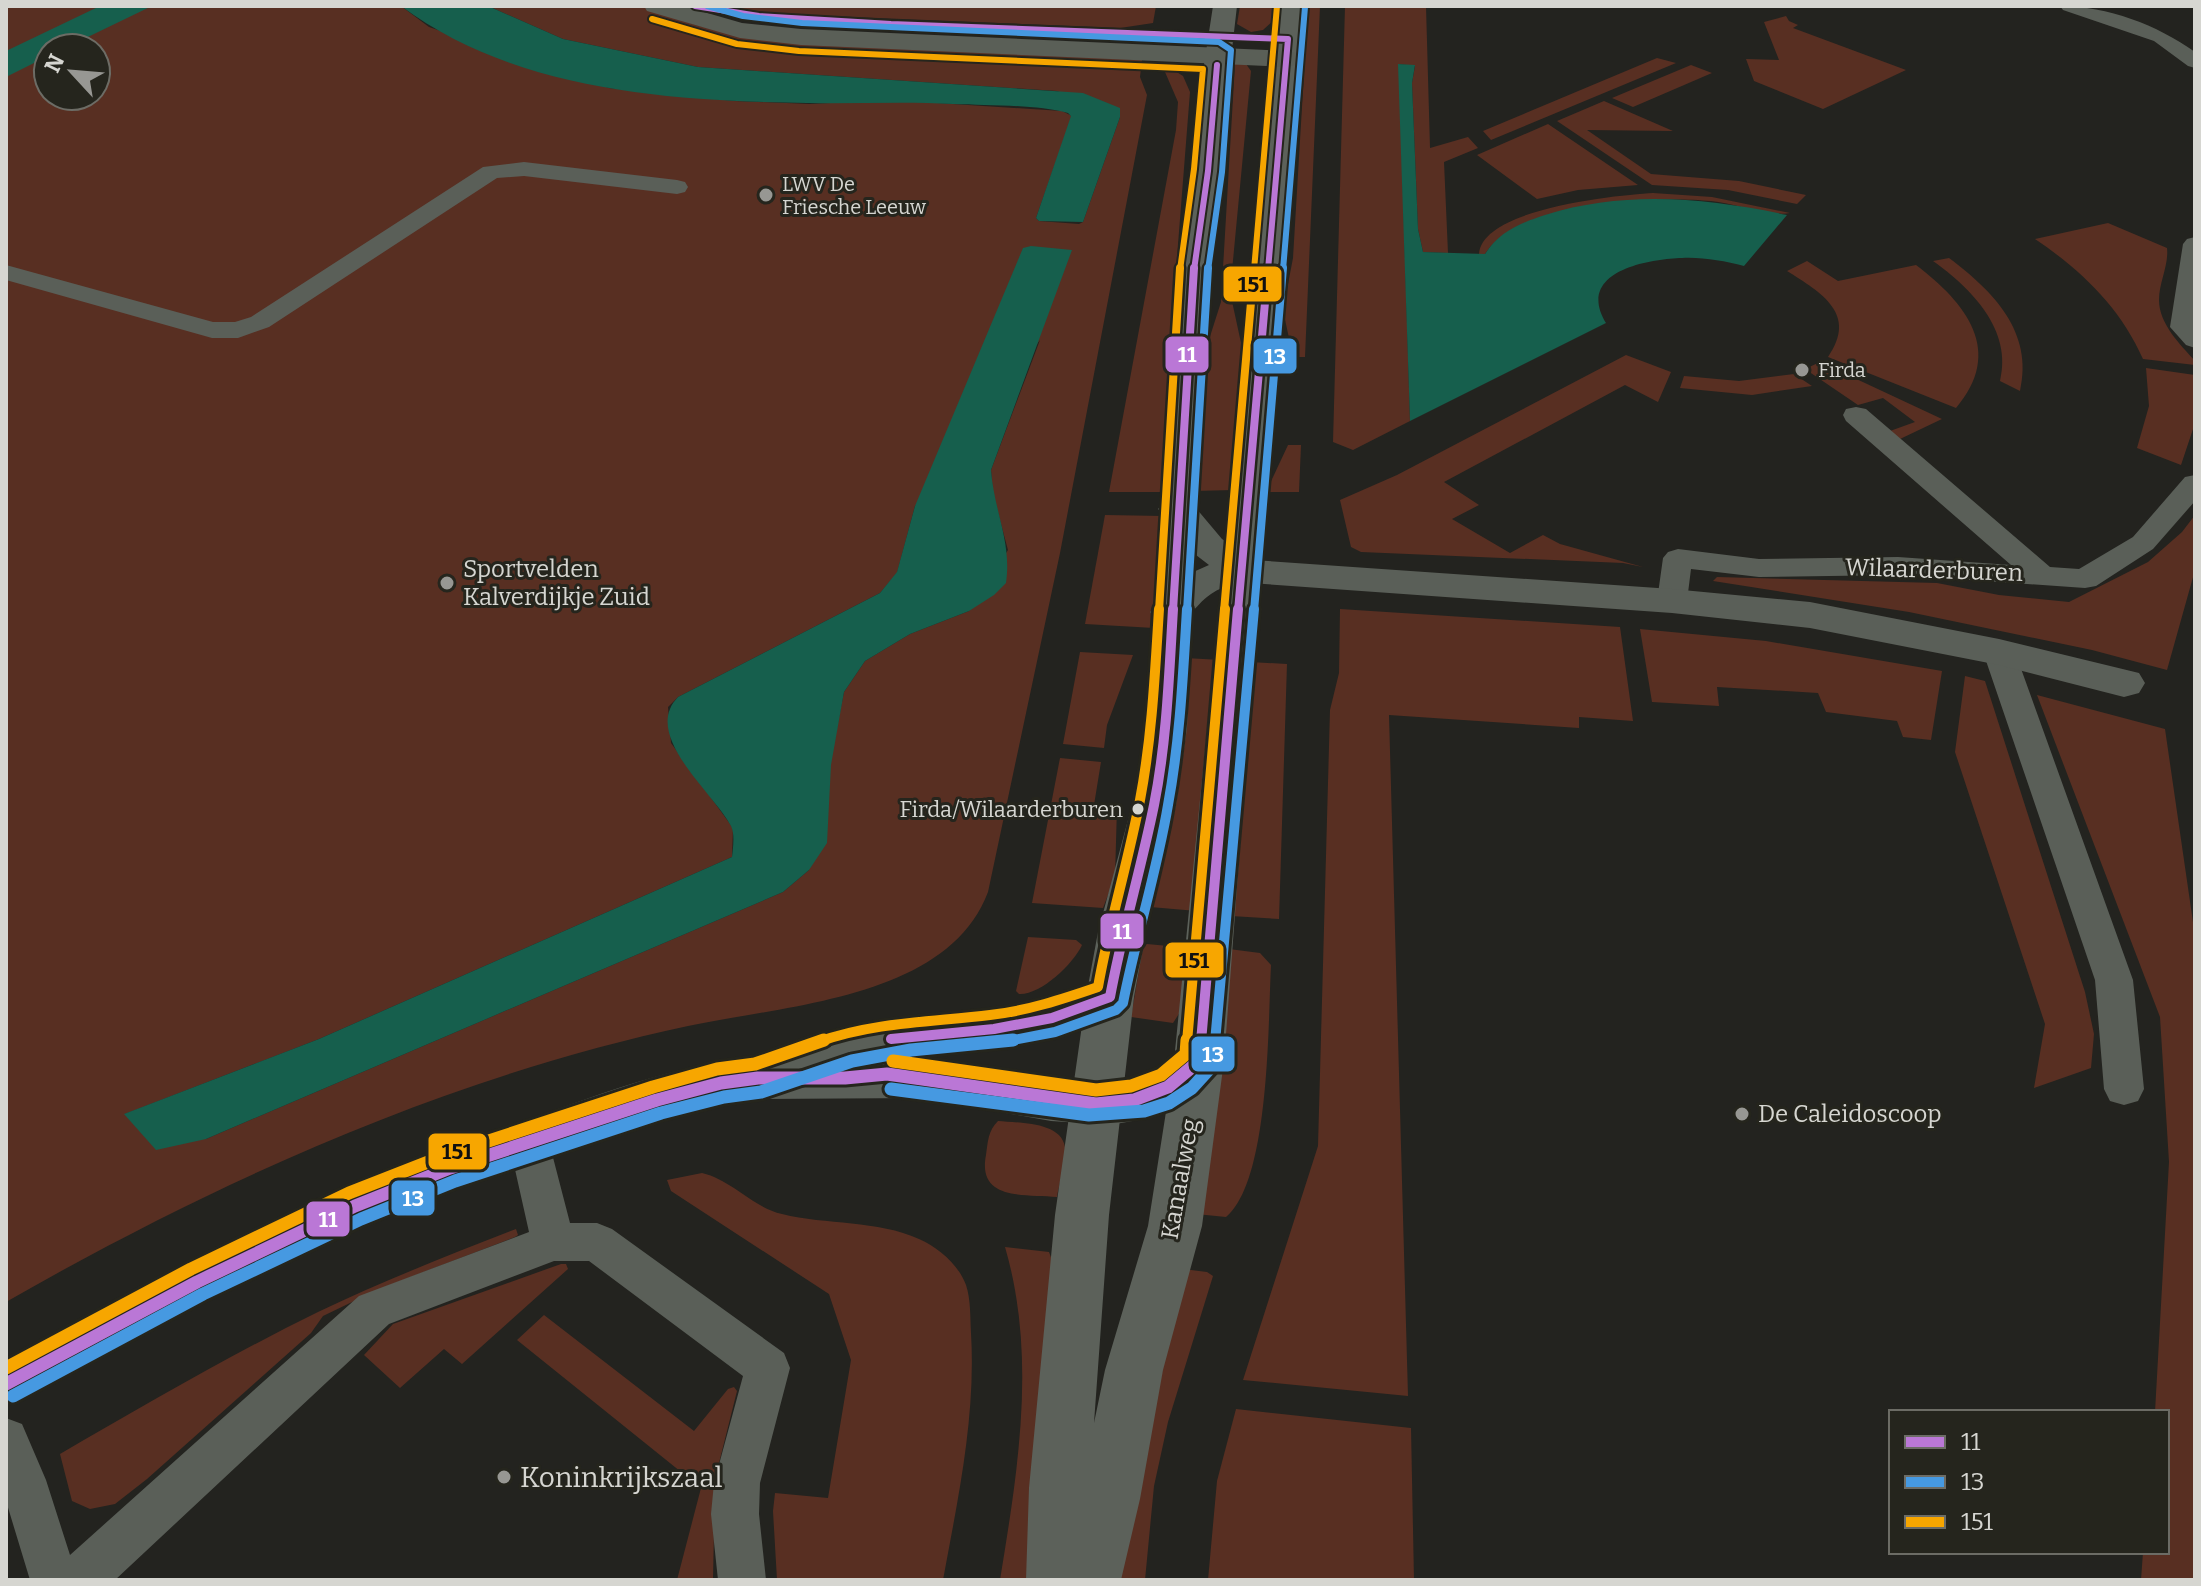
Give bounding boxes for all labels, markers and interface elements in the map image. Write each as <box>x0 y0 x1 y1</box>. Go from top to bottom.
north arrow <box>32 32 112 112</box>
text: N <box>39 50 70 77</box>
place label: LWV De Friesche Leeuw <box>782 172 927 219</box>
marker: LWV De Friesche Leeuw <box>757 186 775 204</box>
line badge: 151 <box>1222 265 1283 303</box>
text: 151 <box>1238 271 1269 298</box>
line badge: 11 <box>1164 335 1210 374</box>
line badge: 13 <box>1252 337 1298 375</box>
text: 11 <box>1177 341 1197 368</box>
text: 13 <box>1264 343 1286 370</box>
place label: Firda <box>1818 358 1866 382</box>
marker: Firda <box>1793 361 1811 379</box>
street label: Wilaarderburen <box>1844 553 2024 587</box>
place label: Sportvelden Kalverdijkje Zuid <box>463 555 650 611</box>
marker: Sportvelden Kalverdijkje Zuid <box>438 574 456 592</box>
place label: Firda/Wilaarderburen <box>900 796 1123 823</box>
marker: Firda/Wilaarderburen <box>1130 801 1146 817</box>
line badge: 11 <box>1099 912 1145 950</box>
text: 11 <box>1112 918 1132 945</box>
line badge: 151 <box>1164 941 1225 979</box>
text: 151 <box>1179 947 1210 974</box>
line badge: 13 <box>1190 1035 1236 1073</box>
text: 13 <box>1202 1041 1224 1068</box>
place label: De Caleidoscoop <box>1758 1100 1942 1128</box>
marker: De Caleidoscoop <box>1733 1105 1751 1123</box>
street label: Kanaalweg <box>1156 1116 1204 1242</box>
line badge: 151 <box>427 1132 488 1171</box>
text: 151 <box>442 1138 473 1165</box>
line badge: 13 <box>390 1179 436 1217</box>
text: 13 <box>402 1185 424 1212</box>
line badge: 11 <box>305 1200 351 1238</box>
text: 11 <box>318 1206 338 1233</box>
legend <box>1889 1410 2169 1554</box>
text: 11 <box>1961 1428 1981 1456</box>
place label: Koninkrijkszaal <box>520 1461 723 1494</box>
marker: Koninkrijkszaal <box>495 1468 513 1486</box>
text: 13 <box>1961 1468 1984 1496</box>
text: 151 <box>1961 1508 1993 1536</box>

